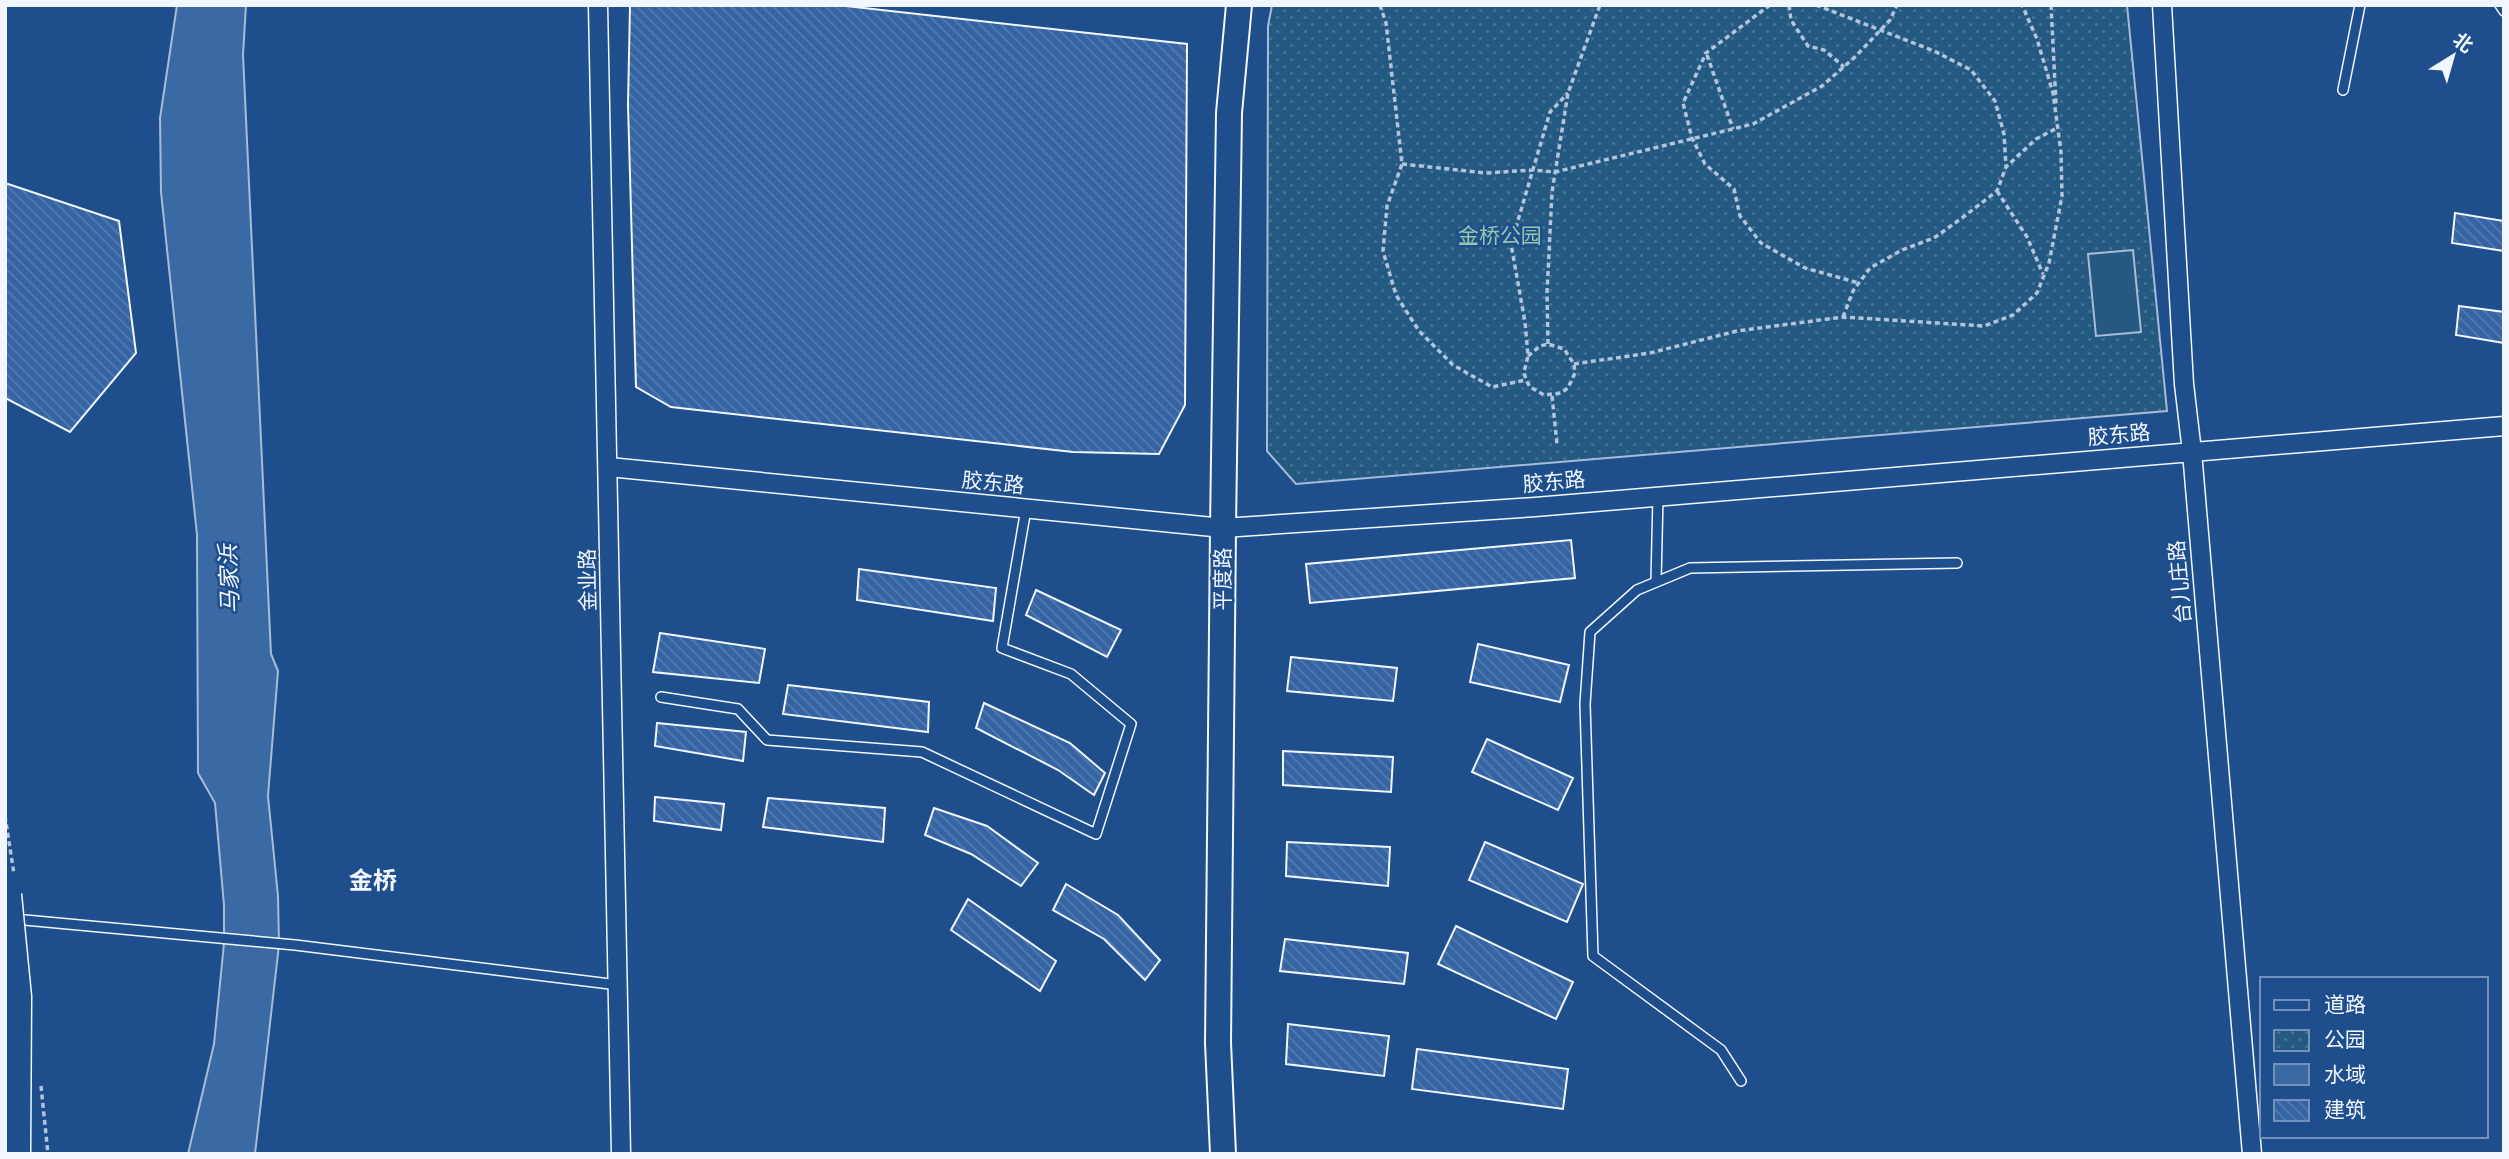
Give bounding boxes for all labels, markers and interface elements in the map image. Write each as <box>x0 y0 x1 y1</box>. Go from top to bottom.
north arrow <box>2418 21 2488 91</box>
text: 北 <box>2448 28 2477 58</box>
park label: 金桥公园 <box>1458 223 1542 249</box>
street label: 胶东路 <box>2086 419 2152 451</box>
street label: 胶东路 <box>1521 466 1587 498</box>
street label: 胶东路 <box>960 467 1026 499</box>
street label: 台儿庄路 <box>2163 539 2197 625</box>
water label: 马家浜 <box>214 542 244 614</box>
street label: 金业路 <box>574 548 602 612</box>
street label: 平度路 <box>1210 548 1236 611</box>
district label: 金桥 <box>349 867 397 895</box>
legend <box>2260 977 2488 1138</box>
text: 道路 <box>2324 992 2366 1018</box>
text: 公园 <box>2324 1027 2366 1053</box>
text: 水域 <box>2324 1062 2366 1088</box>
text: 建筑 <box>2324 1097 2366 1123</box>

